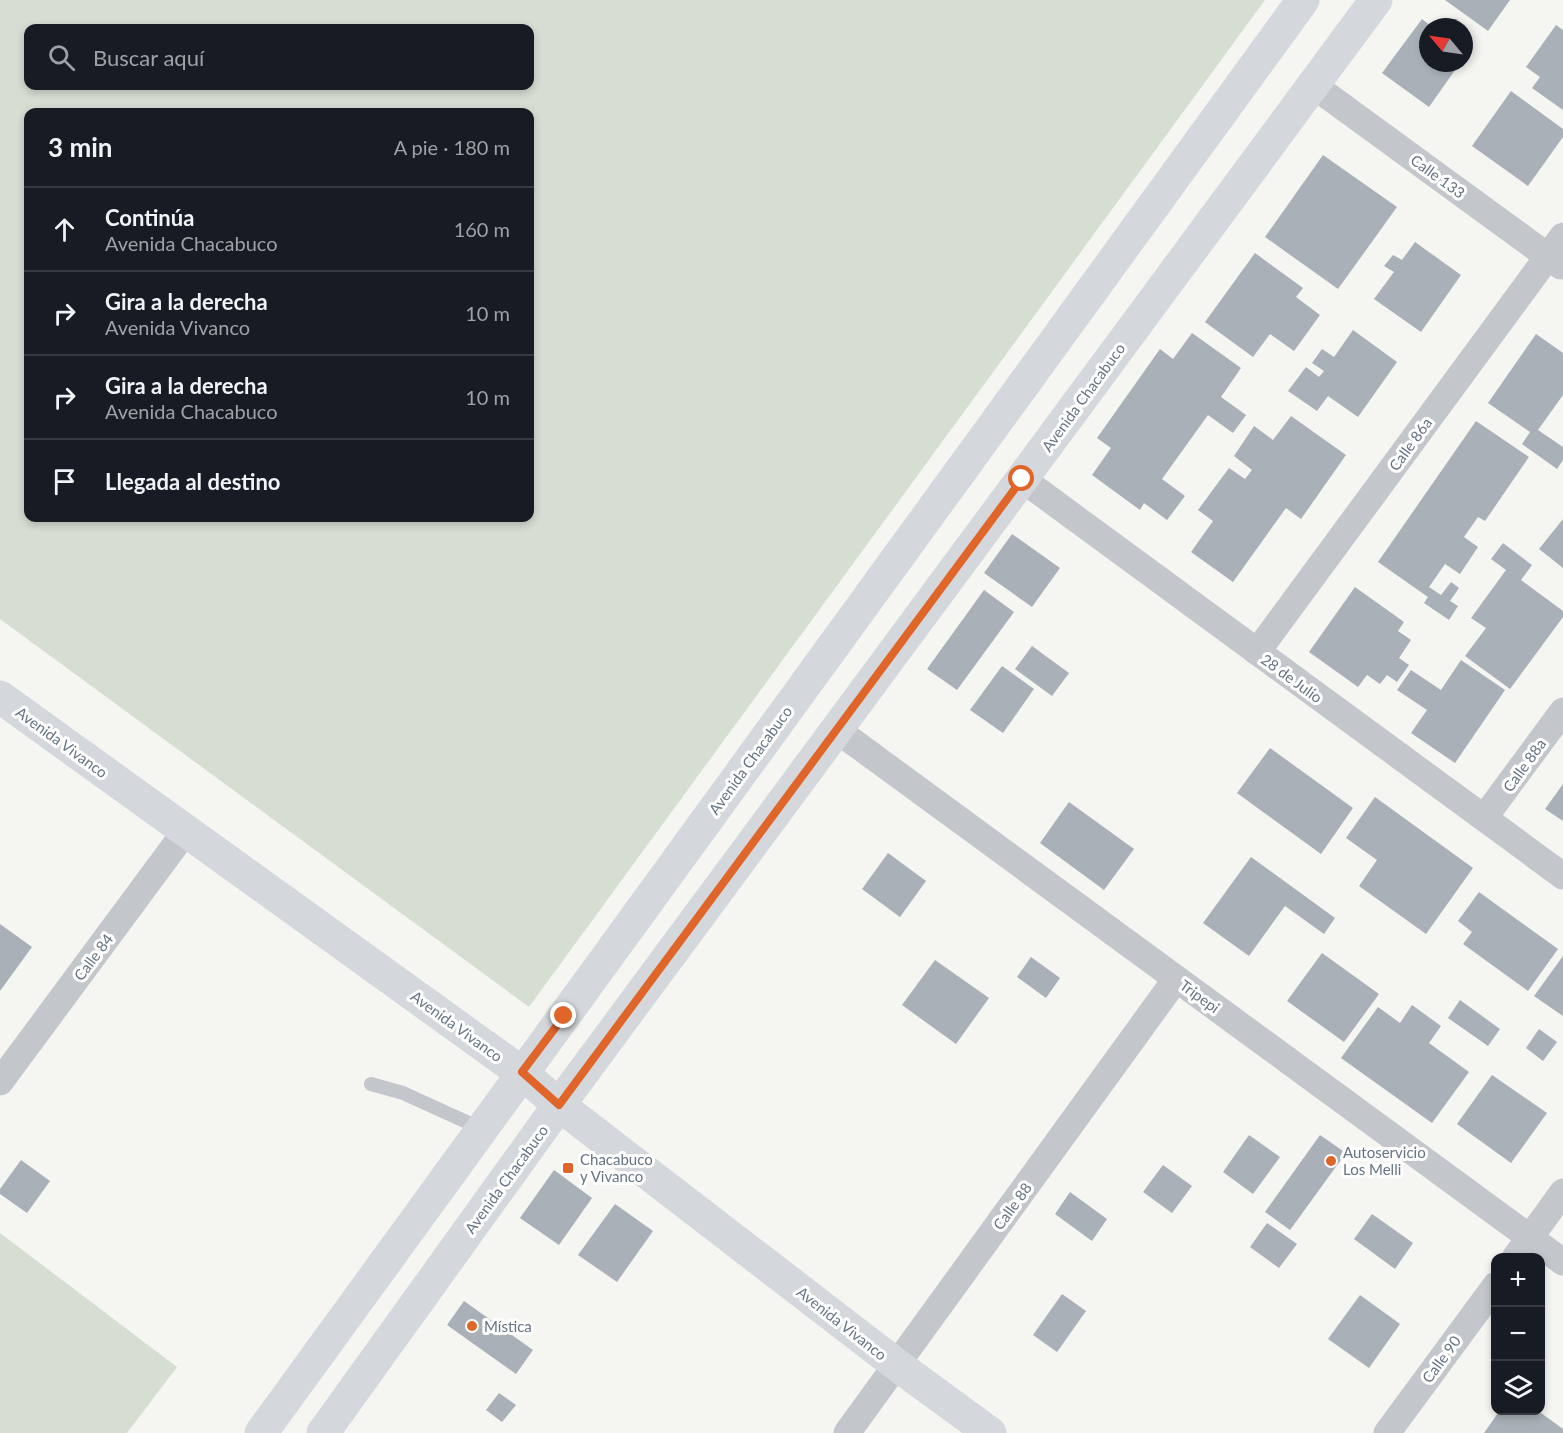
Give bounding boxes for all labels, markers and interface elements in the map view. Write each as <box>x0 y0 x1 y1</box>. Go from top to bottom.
north arrow <box>1419 18 1473 72</box>
search box <box>24 24 534 90</box>
icon: search <box>45 41 78 74</box>
text: Buscar aquí <box>93 44 204 71</box>
text: 3 min <box>48 131 112 163</box>
text: A pie · 180 m <box>394 135 510 159</box>
street label: Calle 133 <box>1407 150 1469 202</box>
text: Continúa <box>105 204 194 231</box>
icon: ahead <box>48 213 81 246</box>
text: 160 m <box>454 217 510 241</box>
text: Avenida Chacabuco <box>105 231 278 255</box>
text: Gira a la derecha <box>105 288 268 315</box>
icon: right <box>48 297 81 330</box>
text: 10 m <box>465 301 510 325</box>
text: Avenida Vivanco <box>105 315 250 339</box>
street label: Avenida Chacabuco <box>1038 339 1128 455</box>
text: Gira a la derecha <box>105 372 268 399</box>
icon: right <box>48 381 81 414</box>
text: 10 m <box>465 385 510 409</box>
text: Avenida Chacabuco <box>105 399 278 423</box>
street label: Calle 86a <box>1385 414 1435 474</box>
icon: arrive <box>48 465 81 498</box>
route start <box>1008 465 1034 491</box>
text: Llegada al destino <box>105 468 281 495</box>
street label: 28 de Julio <box>1258 650 1326 706</box>
street label: Avenida Chacabuco <box>705 702 795 818</box>
street label: Avenida Vivanco <box>13 703 111 781</box>
street label: Calle 88a <box>1499 735 1549 795</box>
street label: Calle 84 <box>70 930 117 984</box>
street label: Tripepi <box>1177 976 1223 1016</box>
street label: Avenida Vivanco <box>408 987 506 1065</box>
route end <box>550 1002 576 1028</box>
street label: Avenida Chacabuco <box>461 1121 551 1237</box>
place label: Autoservicio Los Melli <box>1343 1143 1426 1178</box>
place label: Chacabuco y Vivanco <box>580 1150 653 1185</box>
marker: Autoservicio Los Melli <box>1324 1154 1338 1168</box>
marker: Chacabuco y Vivanco <box>561 1161 575 1175</box>
street label: Calle 88 <box>989 1179 1035 1233</box>
map controls <box>1491 1253 1545 1415</box>
button: + <box>1491 1253 1545 1307</box>
street label: Avenida Vivanco <box>794 1282 890 1364</box>
button: − <box>1491 1307 1545 1361</box>
place label: Mística <box>484 1317 532 1335</box>
marker: Mística <box>465 1319 479 1333</box>
street label: Calle 90 <box>1418 1332 1464 1386</box>
button: layers <box>1491 1361 1545 1415</box>

